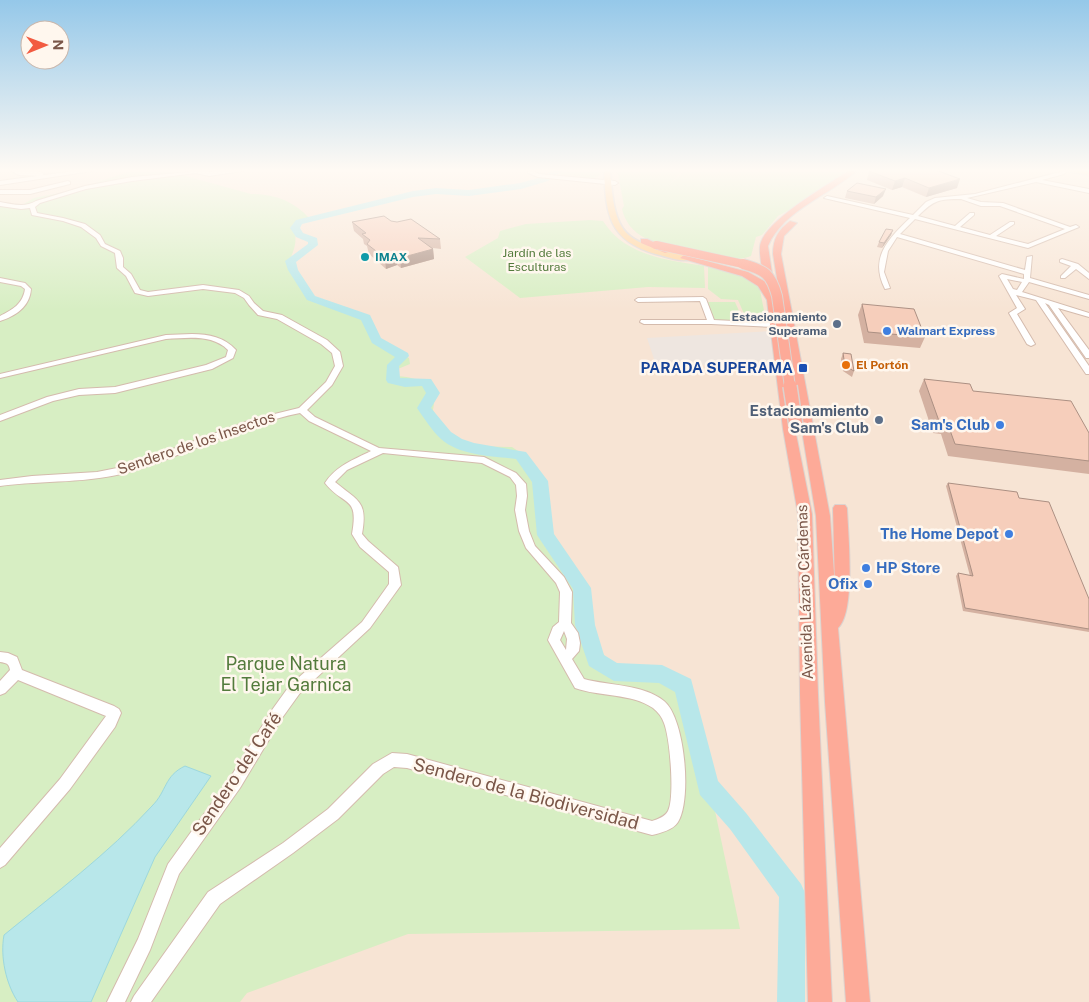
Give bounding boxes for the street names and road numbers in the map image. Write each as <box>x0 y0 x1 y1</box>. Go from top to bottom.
street label: Sendero de los Insectos <box>115 408 277 477</box>
street label: Avenida Lázaro Cárdenas <box>793 504 816 680</box>
street label: Sendero del Café <box>187 708 286 840</box>
street label: Sendero de la Biodiversidad <box>411 753 641 834</box>

